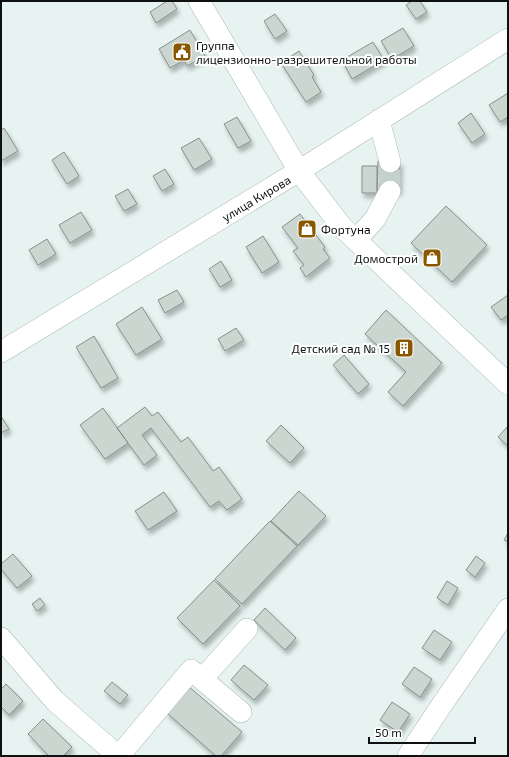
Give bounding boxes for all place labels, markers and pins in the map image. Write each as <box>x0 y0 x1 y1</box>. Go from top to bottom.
place label: Группа лицензионно-разрешительной работы <box>196 38 417 66</box>
public building icon: Группа лицензионно-разрешительной работы <box>171 41 193 63</box>
shop icon: Фортуна <box>296 218 318 240</box>
place label: Фортуна <box>321 222 371 237</box>
shop icon: Домострой <box>421 247 443 269</box>
place label: Домострой <box>354 251 418 265</box>
building icon: Детский сад № 15 <box>393 337 415 359</box>
place label: Детский сад № 15 <box>292 341 390 355</box>

